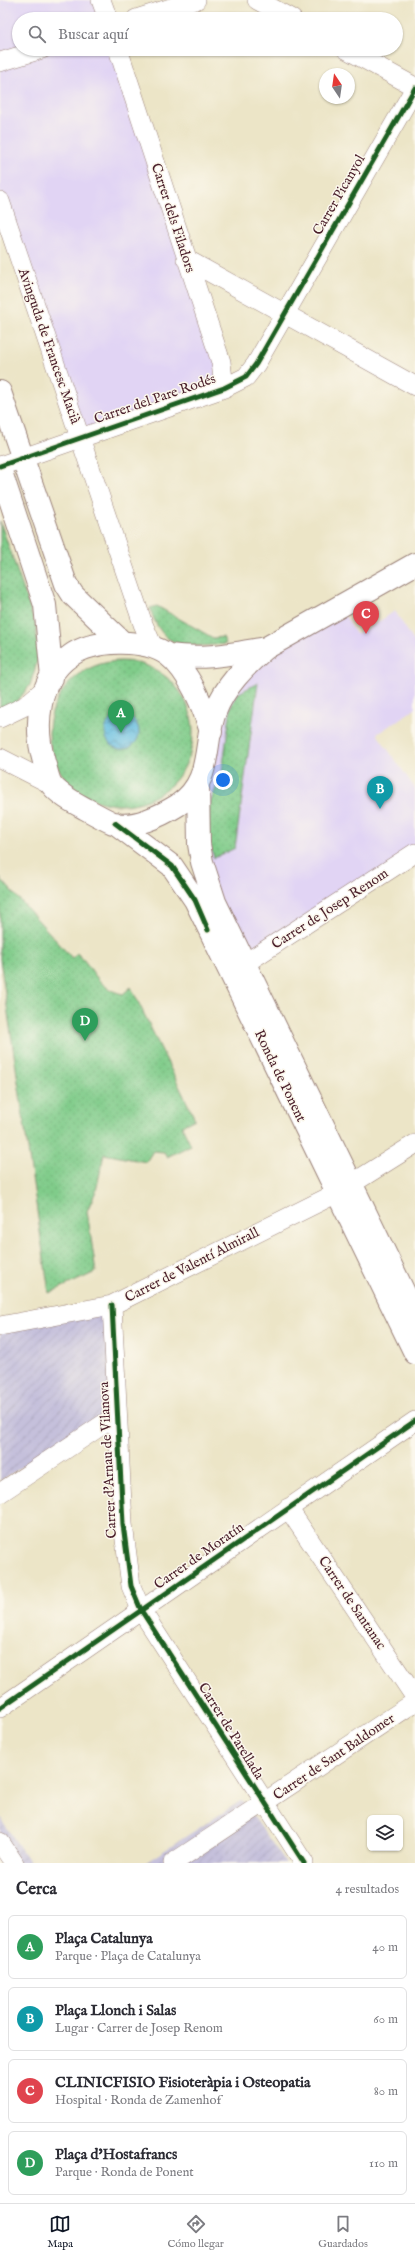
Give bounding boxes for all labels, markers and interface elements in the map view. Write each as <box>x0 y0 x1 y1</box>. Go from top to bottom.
search box <box>12 12 403 56</box>
icon: search <box>26 23 48 45</box>
text: Buscar aquí <box>58 25 128 44</box>
north arrow <box>319 68 355 104</box>
street label: Carrer Picanyol <box>309 151 369 239</box>
street label: Carrer dels Filadors <box>147 161 199 275</box>
street label: Avinguda de Francesc Macià <box>14 265 84 427</box>
street label: Carrer del Pare Rodés <box>92 370 218 428</box>
pin: C <box>353 601 379 634</box>
pin: A <box>108 700 134 733</box>
your location <box>213 770 233 790</box>
pin: B <box>367 776 393 809</box>
street label: Carrer de Josep Renom <box>268 864 392 953</box>
pin: D <box>72 1008 98 1041</box>
street label: Ronda de Ponent <box>250 1027 310 1125</box>
street label: Carrer de Valentí Almirall <box>122 1223 262 1307</box>
street label: Carrer d'Arnau de Vilanova <box>95 1380 121 1539</box>
street label: Carrer de Moratín <box>151 1518 248 1594</box>
street label: Carrer de Santanac <box>314 1553 390 1653</box>
street label: Carrer de Parellada <box>194 1679 268 1784</box>
street label: Carrer de Sant Baldomer <box>270 1710 398 1804</box>
map controls <box>367 1815 403 1851</box>
button: layers <box>367 1815 403 1851</box>
text: Cerca <box>16 1879 57 1900</box>
text: 4 resultados <box>336 1881 399 1898</box>
text: Plaça Catalunya <box>55 1929 153 1948</box>
text: A <box>26 1939 34 1956</box>
text: 40 m <box>372 1939 398 1956</box>
text: Parque · Plaça de Catalunya <box>55 1948 201 1965</box>
text: Plaça Llonch i Salas <box>55 2001 176 2020</box>
text: B <box>26 2011 34 2028</box>
text: 60 m <box>373 2011 398 2028</box>
text: Lugar · Carrer de Josep Renom <box>55 2020 223 2037</box>
text: CLINICFISIO Fisioteràpia i Osteopatia <box>55 2073 311 2092</box>
text: C <box>25 2083 35 2100</box>
text: 80 m <box>374 2083 398 2100</box>
text: Hospital · Ronda de Zamenhof <box>55 2092 221 2109</box>
text: Plaça d'Hostafrancs <box>55 2145 177 2164</box>
text: D <box>25 2155 35 2172</box>
text: 110 m <box>369 2155 398 2172</box>
text: Parque · Ronda de Ponent <box>55 2164 194 2181</box>
tab: Mapa <box>47 2213 73 2251</box>
tab: Cómo llegar <box>167 2213 224 2251</box>
tab: Guardados <box>318 2213 368 2251</box>

